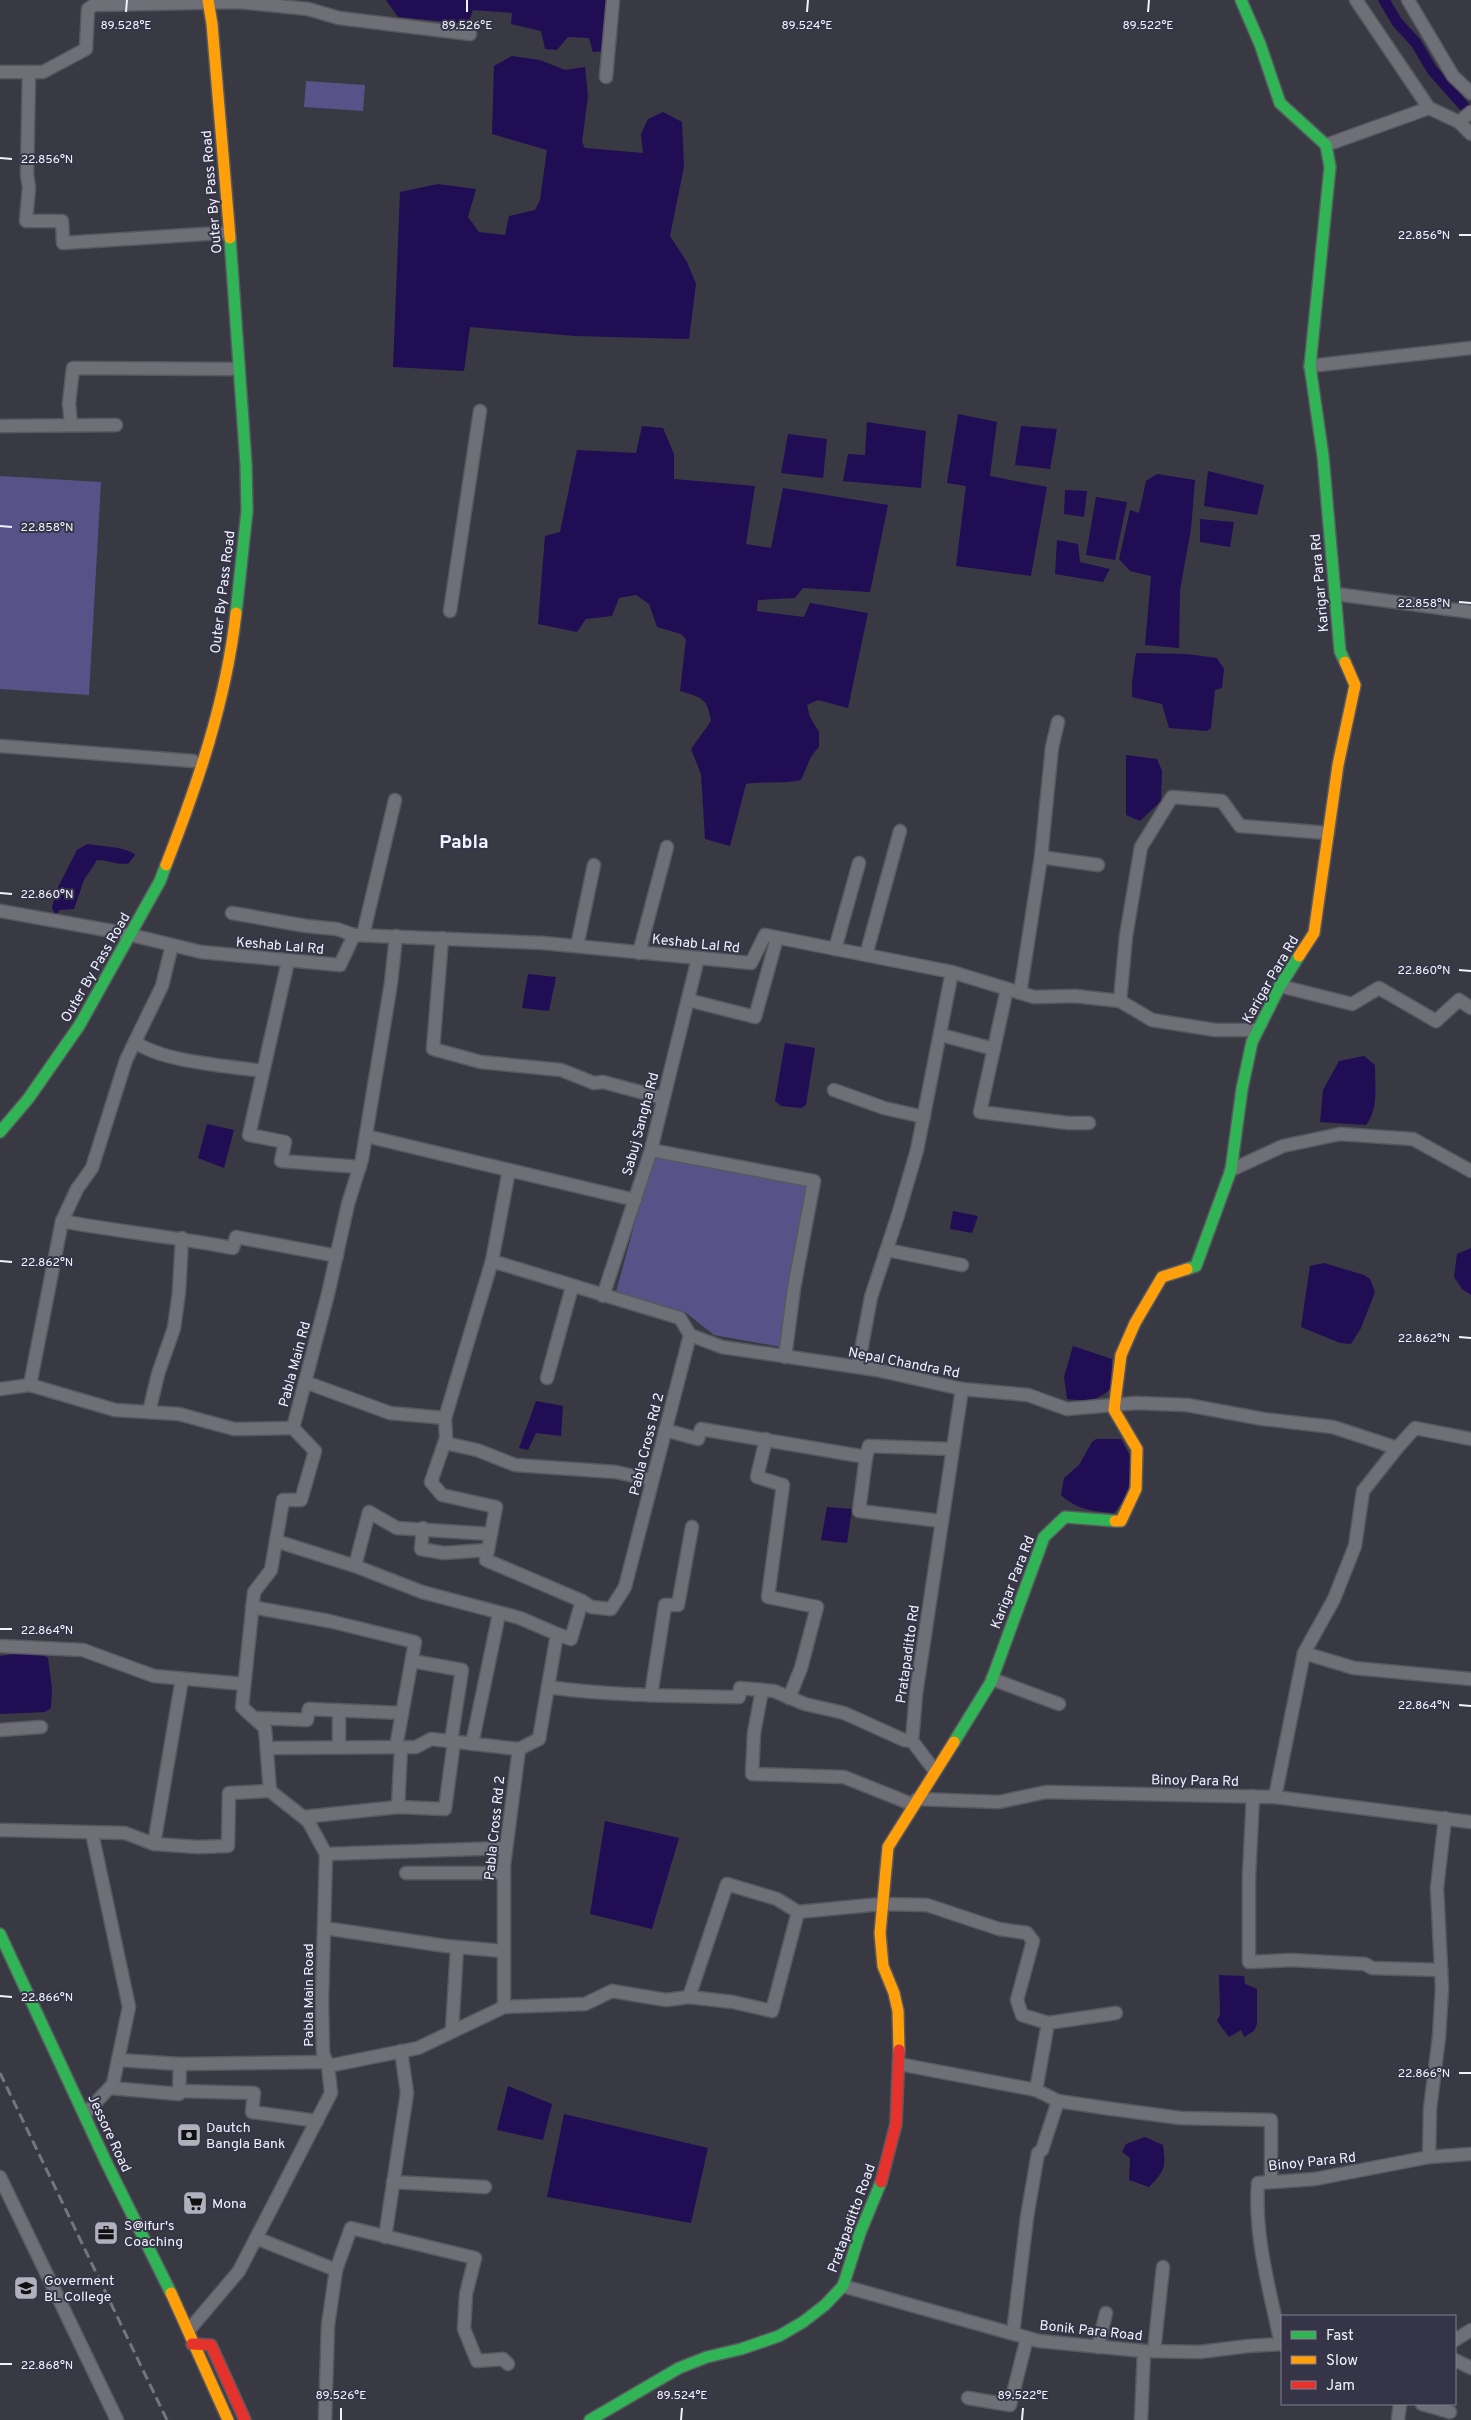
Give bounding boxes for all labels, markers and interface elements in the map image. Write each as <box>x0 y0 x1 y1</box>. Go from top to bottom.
text: 89.528°E <box>100 18 152 34</box>
text: 89.526°E <box>442 18 492 34</box>
text: 89.524°E <box>781 18 833 34</box>
text: 89.522°E <box>1122 18 1174 34</box>
street label: Outer By Pass Road <box>199 129 226 254</box>
text: 22.856°N <box>21 152 73 168</box>
text: 22.856°N <box>1398 228 1450 244</box>
text: 22.858°N <box>21 520 73 536</box>
street label: Outer By Pass Road <box>208 530 239 655</box>
street label: Karigar Para Rd <box>1308 533 1333 633</box>
text: 22.858°N <box>1398 596 1450 612</box>
district label: Pabla <box>439 831 489 855</box>
text: 22.860°N <box>21 887 74 903</box>
street label: Outer By Pass Road <box>58 910 135 1026</box>
street label: Keshab Lal Rd <box>651 931 741 958</box>
street label: Karigar Para Rd <box>1239 933 1303 1027</box>
street label: Keshab Lal Rd <box>235 934 325 959</box>
text: 22.860°N <box>1398 963 1451 979</box>
street label: Sabuj Sangha Rd <box>619 1071 663 1178</box>
text: 22.862°N <box>21 1255 73 1271</box>
street label: Pabla Main Rd <box>276 1320 315 1409</box>
text: 22.862°N <box>1398 1331 1450 1347</box>
street label: Nepal Chandra Rd <box>847 1344 961 1383</box>
street label: Pabla Cross Rd 2 <box>627 1391 668 1497</box>
street label: Karigar Para Rd <box>988 1534 1039 1632</box>
street label: Pratapaditto Rd <box>893 1604 924 1704</box>
text: 22.864°N <box>21 1623 73 1639</box>
text: 22.864°N <box>1398 1698 1450 1714</box>
street label: Binoy Para Rd <box>1151 1772 1239 1791</box>
street label: Pabla Cross Rd 2 <box>482 1775 509 1881</box>
street label: Pabla Main Road <box>301 1943 318 2047</box>
text: 22.866°N <box>21 1990 73 2006</box>
text: 22.866°N <box>1398 2066 1450 2082</box>
street label: Jessore Road <box>83 2092 134 2175</box>
place label: Dautch Bangla Bank <box>206 2120 285 2153</box>
bank icon: Dautch Bangla Bank <box>176 2122 202 2148</box>
street label: Binoy Para Rd <box>1268 2149 1357 2176</box>
street label: Pratapaditto Road <box>825 2162 880 2275</box>
supermarket icon: Mona <box>182 2190 208 2216</box>
place label: Mona <box>212 2196 246 2213</box>
place label: S@ifur's Coaching <box>124 2218 183 2251</box>
office icon: S@ifur's Coaching <box>93 2220 119 2246</box>
place label: Goverment BL College <box>44 2273 114 2306</box>
school or university icon: Goverment BL College <box>13 2275 39 2301</box>
legend <box>1281 2315 1456 2405</box>
street label: Bonik Para Road <box>1038 2318 1143 2345</box>
text: Fast <box>1326 2327 1354 2346</box>
text: Slow <box>1326 2352 1358 2371</box>
text: 22.868°N <box>21 2358 73 2374</box>
text: Jam <box>1326 2377 1355 2396</box>
text: 89.526°E <box>316 2388 366 2404</box>
text: 89.524°E <box>656 2388 708 2404</box>
text: 89.522°E <box>997 2388 1049 2404</box>

